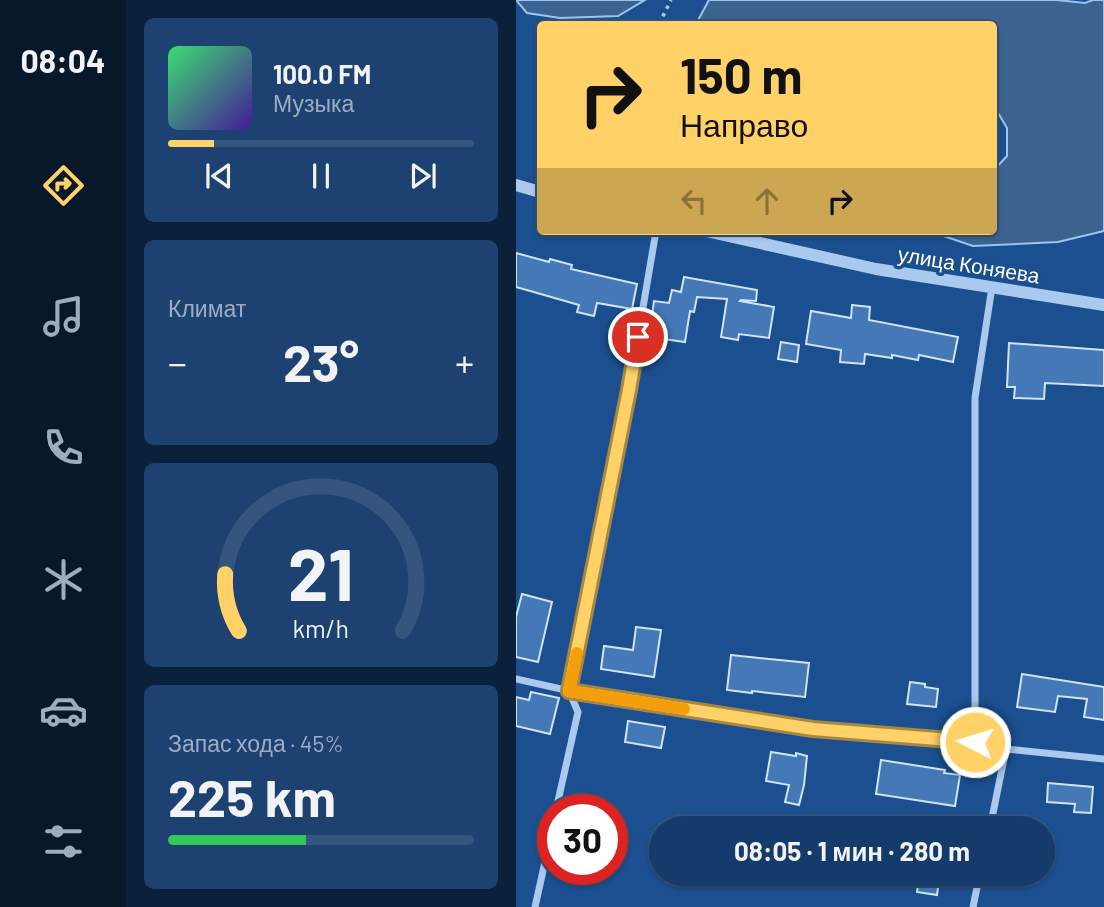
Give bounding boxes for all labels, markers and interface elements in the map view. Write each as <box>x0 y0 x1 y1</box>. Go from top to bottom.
text: 08:04 <box>21 41 105 79</box>
text: 150 m <box>680 45 802 104</box>
icon: right <box>565 49 656 140</box>
text: 100.0 FM <box>273 58 371 89</box>
text: Музыка <box>273 89 354 117</box>
text: Направо <box>680 105 808 143</box>
icon: previous <box>200 157 238 195</box>
icon: pause <box>302 157 340 195</box>
icon: next <box>404 157 442 195</box>
icon: directions <box>39 161 88 210</box>
icon: left <box>675 182 713 220</box>
icon: ahead <box>748 182 786 220</box>
icon: right <box>821 182 859 220</box>
street label: улица Коняева <box>896 240 1042 288</box>
icon: music <box>39 292 88 341</box>
text: Климат <box>168 294 246 322</box>
pin <box>608 307 668 367</box>
icon: arrive <box>619 318 657 356</box>
text: 23° <box>283 330 359 392</box>
text: − <box>168 339 187 385</box>
text: + <box>455 339 474 385</box>
icon: phone <box>39 423 88 472</box>
text: 21 <box>288 528 354 616</box>
icon: climate <box>39 555 88 604</box>
text: km/h <box>293 612 349 642</box>
icon: car <box>39 686 88 735</box>
position arrow <box>938 705 1012 779</box>
text: Запас хода · 45% <box>168 729 344 757</box>
text: 225 km <box>168 765 336 827</box>
speed limit sign: 30 <box>537 794 628 885</box>
icon: filters <box>39 817 88 866</box>
text: 08:05 · 1 мин · 280 m <box>734 835 970 866</box>

